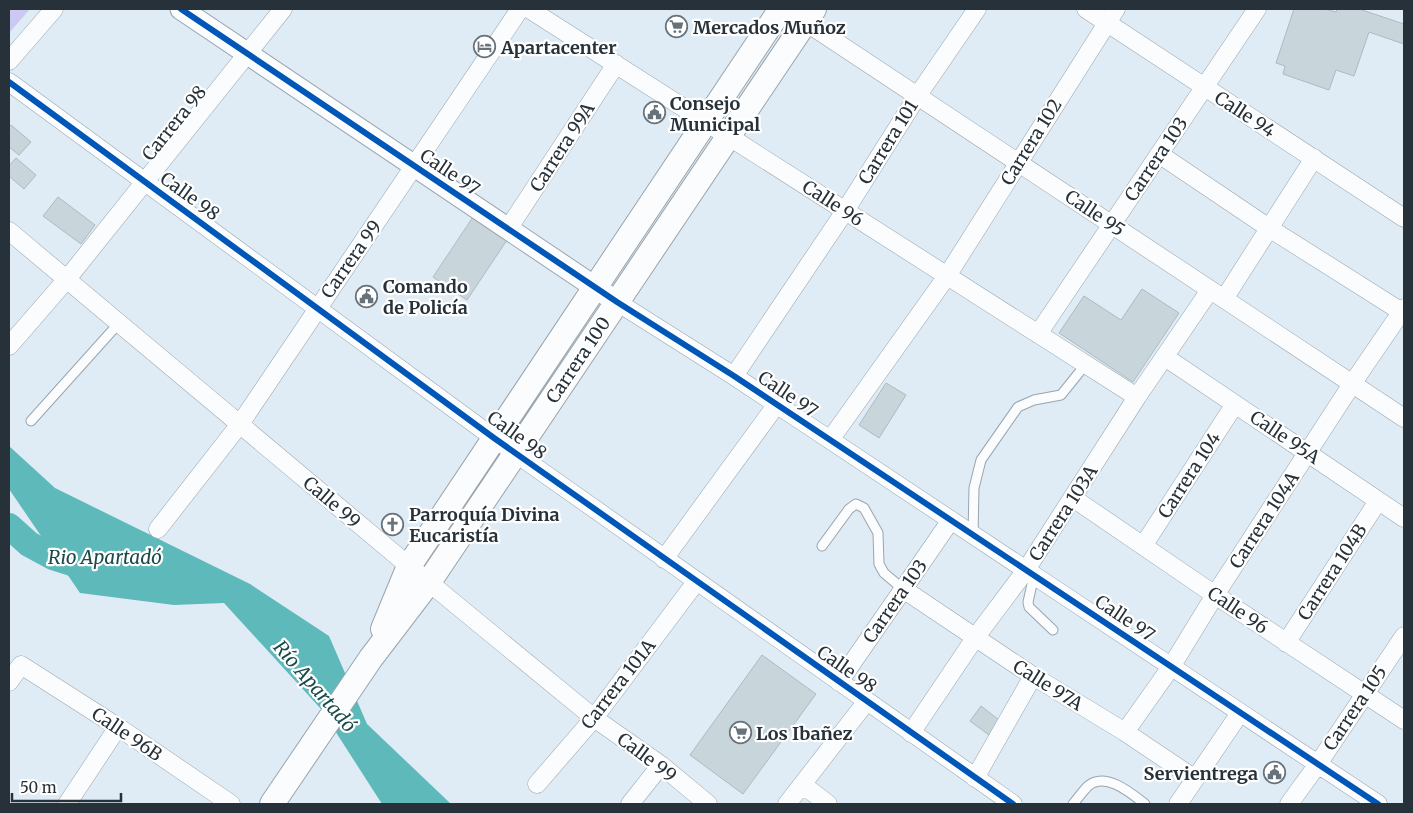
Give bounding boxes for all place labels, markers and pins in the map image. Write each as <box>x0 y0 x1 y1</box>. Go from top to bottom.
supermarket icon: Mercados Muñoz <box>665 15 689 39</box>
place label: Mercados Muñoz <box>693 16 846 39</box>
hotel icon: Apartacenter <box>473 35 497 59</box>
place label: Apartacenter <box>500 36 617 59</box>
place label: Consejo Municipal <box>670 92 760 136</box>
public building icon: Consejo Municipal <box>642 101 666 125</box>
place label: Comando de Policía <box>383 275 468 319</box>
public building icon: Comando de Policía <box>355 284 379 308</box>
place label: Parroquía Divina Eucaristía <box>409 503 560 547</box>
church icon: Parroquía Divina Eucaristía <box>381 512 405 536</box>
supermarket icon: Los Ibañez <box>728 721 752 745</box>
place label: Los Ibañez <box>756 722 852 745</box>
public building icon: Servientrega <box>1262 761 1286 785</box>
place label: Servientrega <box>1144 762 1258 785</box>

